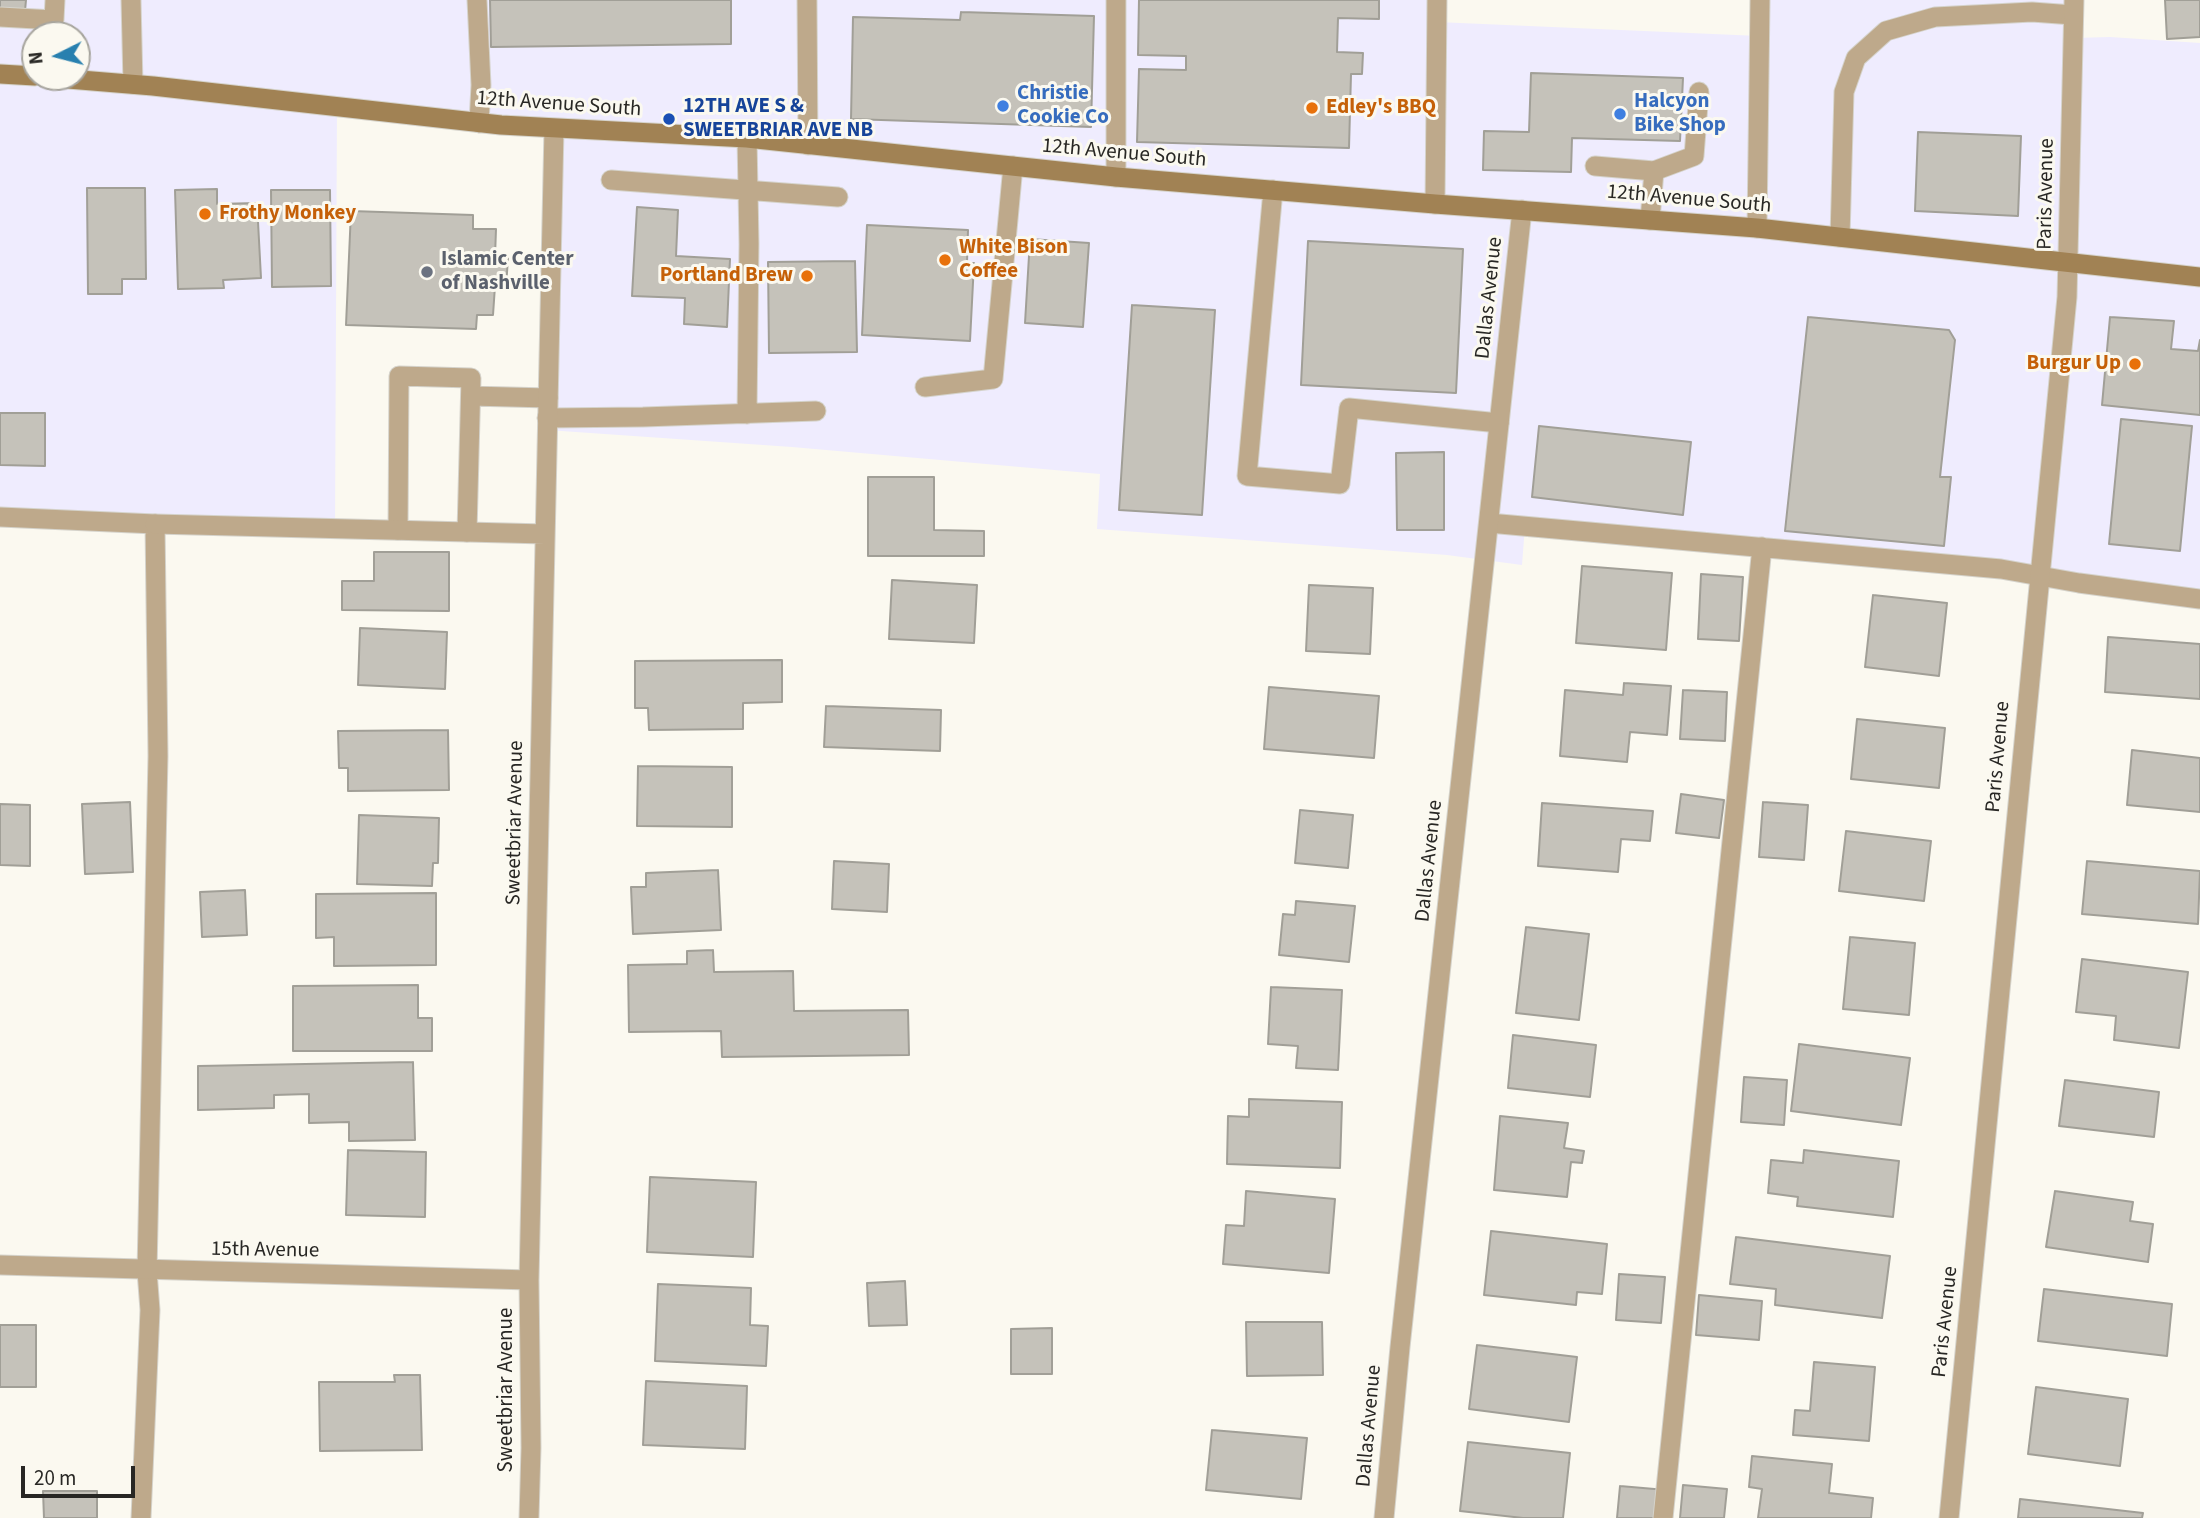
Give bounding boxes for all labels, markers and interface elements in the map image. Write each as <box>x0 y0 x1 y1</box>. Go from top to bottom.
north arrow <box>21 21 91 91</box>
text: N <box>23 50 51 66</box>
place label: Christie Cookie Co <box>1017 81 1109 131</box>
street label: 12th Avenue South <box>476 87 642 123</box>
place label: Halcyon Bike Shop <box>1634 89 1726 139</box>
place label: 12TH AVE S & SWEETBRIAR AVE NB <box>683 94 873 144</box>
place label: Edley's BBQ <box>1326 95 1436 121</box>
marker: Christie Cookie Co <box>995 98 1011 114</box>
marker: Edley's BBQ <box>1304 100 1320 116</box>
marker: Halcyon Bike Shop <box>1612 106 1628 122</box>
marker: 12TH AVE S & SWEETBRIAR AVE NB <box>661 111 677 127</box>
street label: 12th Avenue South <box>1041 134 1207 174</box>
street label: Paris Avenue <box>2033 138 2061 250</box>
street label: 12th Avenue South <box>1606 180 1772 220</box>
place label: Frothy Monkey <box>219 201 356 227</box>
marker: Frothy Monkey <box>197 206 213 222</box>
place label: White Bison Coffee <box>959 235 1068 285</box>
street label: Dallas Avenue <box>1471 236 1509 360</box>
place label: Islamic Center of Nashville <box>441 247 574 297</box>
marker: White Bison Coffee <box>937 252 953 268</box>
place label: Portland Brew <box>660 263 793 289</box>
marker: Islamic Center of Nashville <box>419 264 435 280</box>
marker: Portland Brew <box>799 268 815 284</box>
place label: Burgur Up <box>2027 351 2121 377</box>
marker: Burgur Up <box>2127 356 2143 372</box>
street label: Paris Avenue <box>1982 700 2016 814</box>
street label: Sweetbriar Avenue <box>502 740 530 906</box>
street label: Dallas Avenue <box>1411 799 1449 923</box>
street label: 15th Avenue <box>211 1237 319 1265</box>
street label: Paris Avenue <box>1928 1265 1964 1379</box>
street label: Sweetbriar Avenue <box>494 1308 520 1472</box>
street label: Dallas Avenue <box>1352 1364 1388 1488</box>
scale bar <box>24 1452 138 1496</box>
text: 20 m <box>34 1463 76 1493</box>

